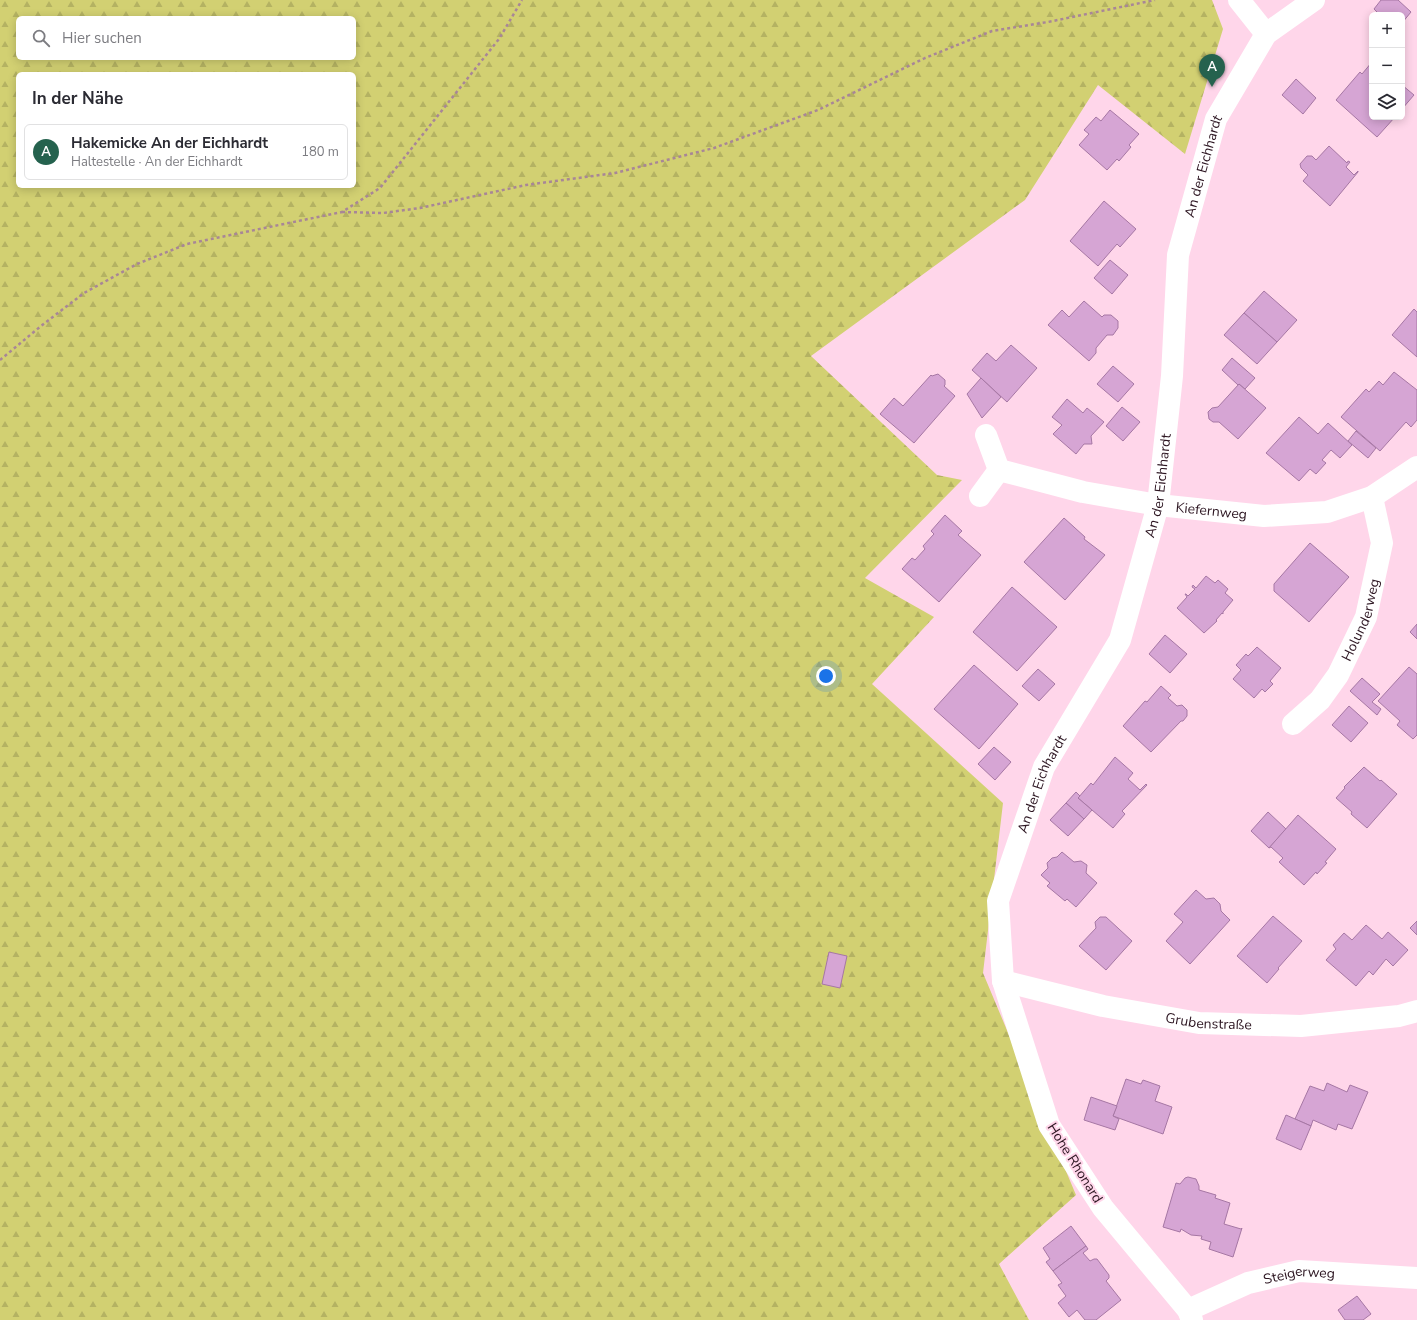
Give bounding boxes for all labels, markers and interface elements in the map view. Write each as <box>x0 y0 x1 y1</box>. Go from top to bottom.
map controls <box>1369 12 1405 120</box>
button: + <box>1369 12 1405 48</box>
search box <box>16 16 356 60</box>
icon: search <box>30 27 52 49</box>
text: Hier suchen <box>62 28 142 48</box>
button: − <box>1369 48 1405 84</box>
pin: A <box>1199 54 1225 87</box>
button: layers <box>1369 84 1405 120</box>
text: In der Nähe <box>32 87 123 110</box>
street label: An der Eichhardt <box>1180 111 1226 219</box>
text: Hakemicke An der Eichhardt <box>71 133 268 153</box>
text: A <box>41 143 51 161</box>
text: 180 m <box>301 143 339 161</box>
text: Haltestelle · An der Eichhardt <box>71 153 242 171</box>
street label: An der Eichhardt <box>1140 432 1175 540</box>
street label: Kiefernweg <box>1175 497 1248 524</box>
street label: Holunderweg <box>1337 577 1384 664</box>
your location <box>816 666 836 686</box>
street label: An der Eichhardt <box>1013 731 1071 836</box>
street label: Grubenstraße <box>1164 1008 1252 1034</box>
street label: Hohe Rhonard <box>1043 1119 1107 1207</box>
street label: Steigerweg <box>1261 1261 1336 1289</box>

